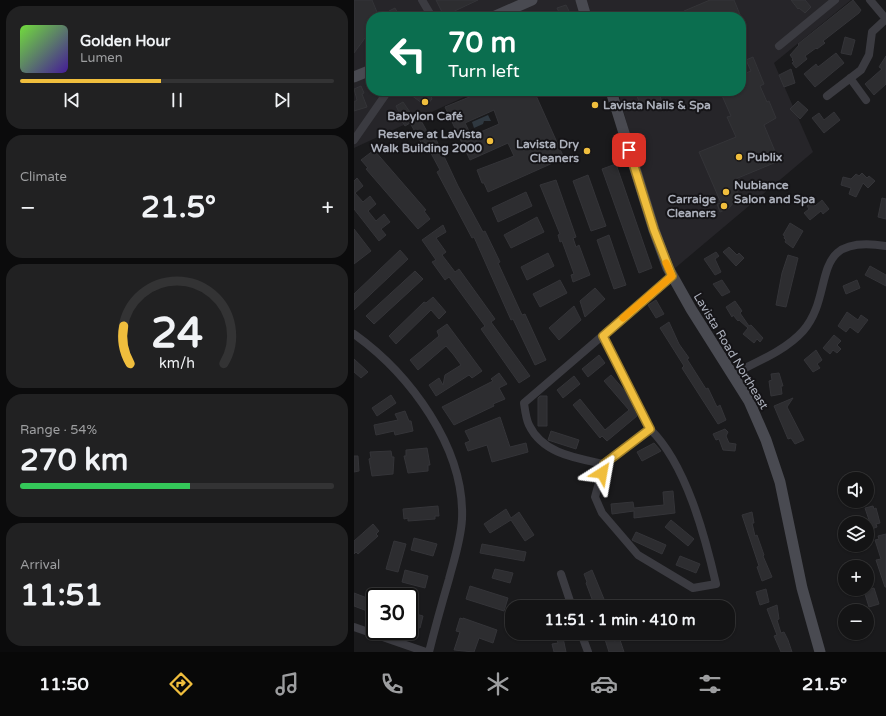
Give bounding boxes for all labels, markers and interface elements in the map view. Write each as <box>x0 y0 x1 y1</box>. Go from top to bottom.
text: 70 m <box>448 26 516 60</box>
icon: left <box>382 28 434 80</box>
text: Golden Hour <box>80 32 170 50</box>
text: Lumen <box>80 50 123 66</box>
text: Turn left <box>448 60 520 82</box>
icon: previous <box>61 89 83 111</box>
icon: pause <box>166 89 188 111</box>
icon: next <box>271 89 293 111</box>
marker: Babylon Café <box>420 97 430 107</box>
place label: Lavista Nails & Spa <box>603 98 711 113</box>
marker: Lavista Nails & Spa <box>590 100 600 110</box>
place label: Babylon Café <box>387 109 463 124</box>
place label: Reserve at LaVista Walk Building 2000 <box>371 127 482 156</box>
pin <box>612 133 646 167</box>
marker: Reserve at LaVista Walk Building 2000 <box>485 136 495 146</box>
place label: Lavista Dry Cleaners <box>516 137 580 165</box>
icon: arrive <box>618 139 640 161</box>
marker: Lavista Dry Cleaners <box>582 146 592 156</box>
place label: Publix <box>747 150 783 164</box>
marker: Publix <box>734 152 744 162</box>
text: Climate <box>20 169 67 185</box>
place label: Nubiance Salon and Spa <box>734 178 815 207</box>
marker: Nubiance Salon and Spa <box>721 187 731 197</box>
text: 21.5° <box>141 189 216 226</box>
place label: Carraige Cleaners <box>667 192 716 220</box>
text: − <box>20 195 36 221</box>
text: + <box>322 195 334 221</box>
marker: Carraige Cleaners <box>719 201 729 211</box>
street label: Lavista Road Northeast <box>691 290 772 412</box>
text: 24 <box>151 309 203 359</box>
text: km/h <box>159 355 195 372</box>
text: Range · 54% <box>20 422 97 438</box>
text: 270 km <box>20 442 128 479</box>
position arrow <box>581 452 623 494</box>
map controls <box>838 472 874 640</box>
button: sound <box>838 472 874 508</box>
button: layers <box>838 516 874 552</box>
text: Arrival <box>20 557 60 573</box>
button: + <box>838 560 874 596</box>
text: 11:51 <box>20 577 103 614</box>
speed limit sign: 30 <box>366 588 418 640</box>
button: − <box>838 604 874 640</box>
text: 11:51 · 1 min · 410 m <box>545 611 695 629</box>
icon: directions <box>167 670 195 698</box>
icon: music <box>273 670 301 698</box>
icon: phone <box>378 670 406 698</box>
icon: climate <box>484 670 512 698</box>
icon: car <box>590 670 618 698</box>
icon: filters <box>696 670 724 698</box>
text: 11:50 <box>39 673 89 695</box>
text: 21.5° <box>802 673 847 695</box>

